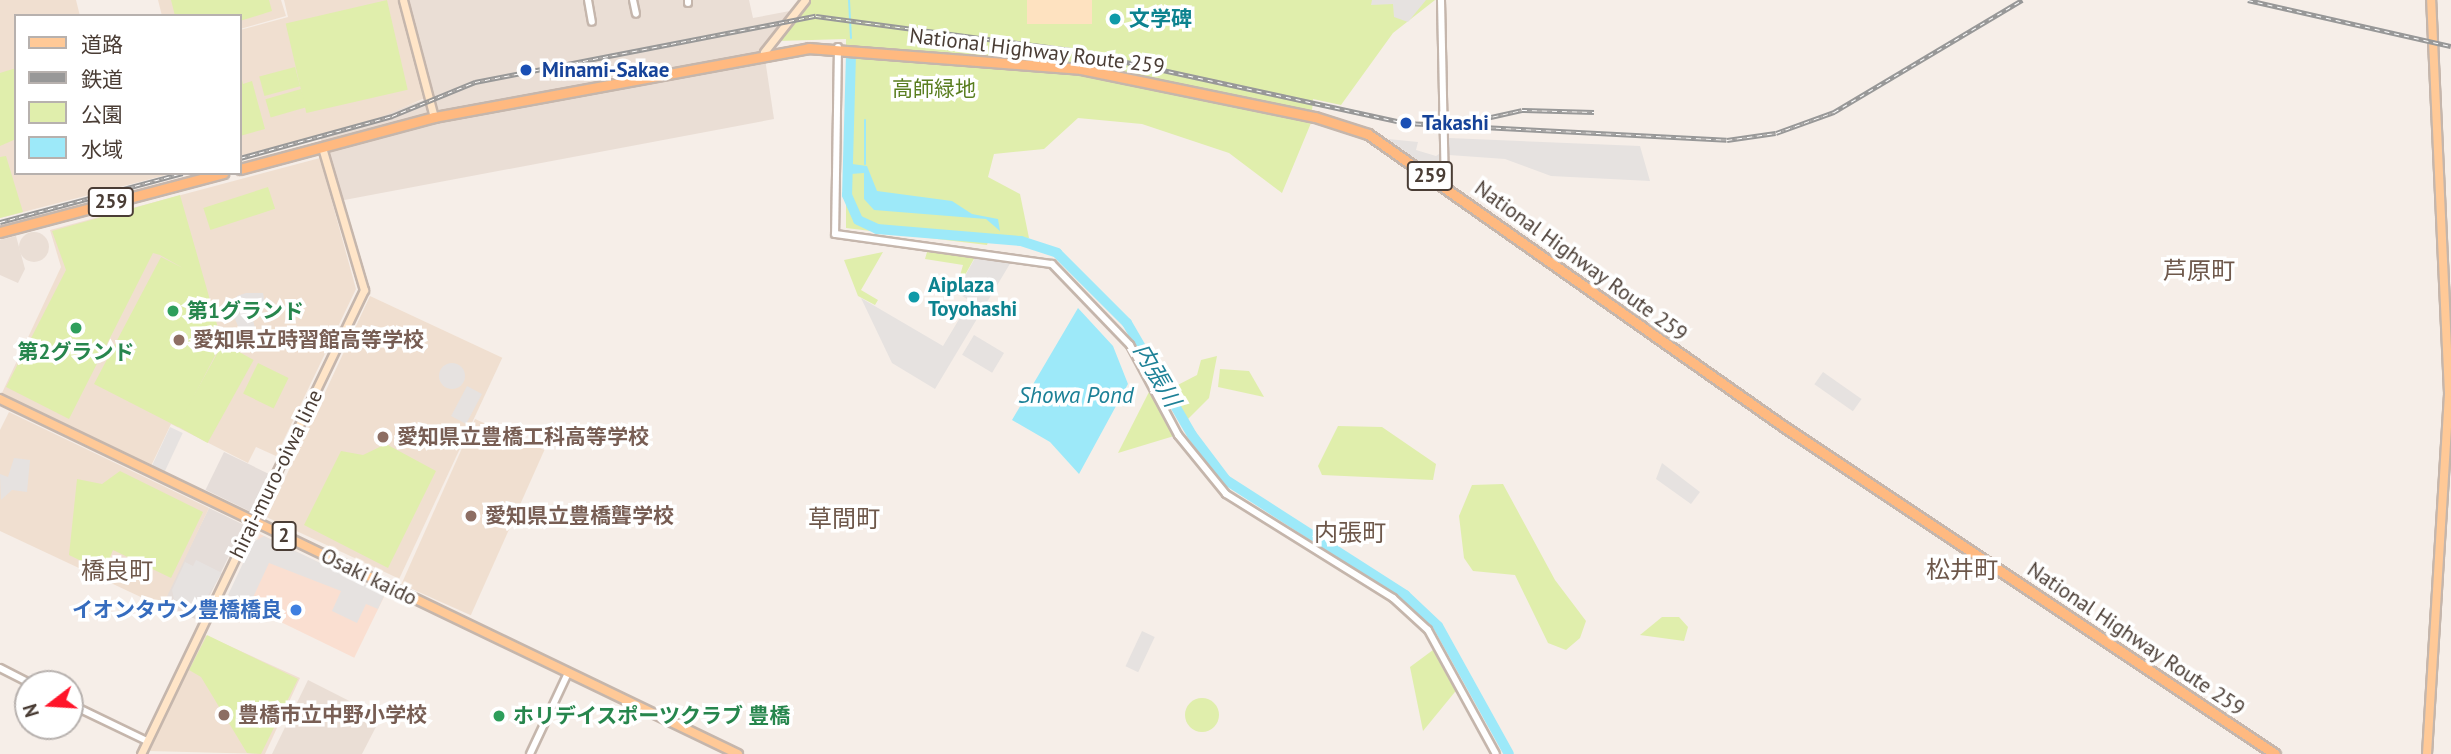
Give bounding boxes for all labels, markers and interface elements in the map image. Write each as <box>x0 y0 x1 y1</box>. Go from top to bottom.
place label: 文学碑 <box>1129 6 1192 32</box>
marker: 文学碑 <box>1107 11 1123 27</box>
legend <box>14 14 242 175</box>
street label: National Highway Route 259 <box>908 23 1166 79</box>
text: 道路 <box>81 31 123 58</box>
place label: Minami-Sakae <box>542 57 669 83</box>
marker: Minami-Sakae <box>516 60 536 80</box>
text: 鉄道 <box>81 66 123 93</box>
park label: 高師緑地 <box>892 76 976 102</box>
text: 公園 <box>81 101 123 128</box>
place label: Takashi <box>1422 110 1489 136</box>
marker: Takashi <box>1396 113 1416 133</box>
text: 水域 <box>81 136 123 163</box>
road number: 259 <box>1406 160 1454 192</box>
street label: National Highway Route 259 <box>1469 175 1693 347</box>
road number: 259 <box>86 186 136 218</box>
district label: 芦原町 <box>2163 257 2235 285</box>
place label: Aiplaza Toyohashi <box>928 272 1017 322</box>
marker: Aiplaza Toyohashi <box>906 289 922 305</box>
place label: 第1グランド <box>187 298 304 324</box>
marker: 第1グランド <box>165 303 181 319</box>
marker: 第2グランド <box>68 320 84 336</box>
place label: 愛知県立時習館高等学校 <box>193 327 424 353</box>
marker: 愛知県立時習館高等学校 <box>171 332 187 348</box>
water label: 内張川 <box>1128 338 1186 412</box>
place label: 第2グランド <box>18 339 134 365</box>
water label: Showa Pond <box>1018 381 1134 409</box>
street label: hirai-muro-oiwa line <box>224 386 328 562</box>
place label: 愛知県立豊橋工科高等学校 <box>397 424 649 450</box>
marker: 愛知県立豊橋工科高等学校 <box>375 429 391 445</box>
place label: 愛知県立豊橋聾学校 <box>485 503 674 529</box>
district label: 草間町 <box>808 505 880 533</box>
marker: 愛知県立豊橋聾学校 <box>463 508 479 524</box>
district label: 内張町 <box>1314 519 1386 547</box>
road number: 2 <box>270 520 298 552</box>
street label: Osaki kaido <box>317 543 421 611</box>
district label: 松井町 <box>1926 556 1998 584</box>
district label: 橋良町 <box>81 557 153 585</box>
street label: National Highway Route 259 <box>2022 557 2250 721</box>
place label: イオンタウン豊橋橋良 <box>72 597 282 623</box>
marker: イオンタウン豊橋橋良 <box>288 602 304 618</box>
north arrow <box>14 670 84 740</box>
text: N <box>18 701 44 720</box>
place label: 豊橋市立中野小学校 <box>238 702 427 728</box>
place label: ホリデイスポーツクラブ 豊橋 <box>513 703 791 729</box>
marker: 豊橋市立中野小学校 <box>216 707 232 723</box>
marker: ホリデイスポーツクラブ 豊橋 <box>491 708 507 724</box>

